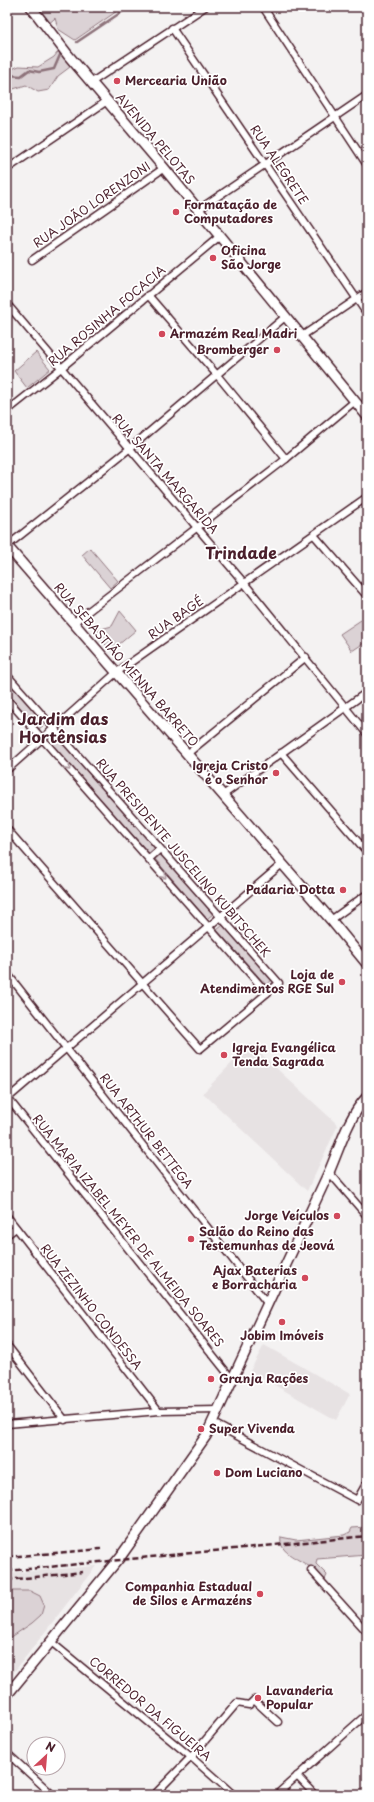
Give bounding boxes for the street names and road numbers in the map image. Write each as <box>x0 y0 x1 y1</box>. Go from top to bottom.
street label: AVENIDA PELOTAS <box>112 89 199 188</box>
street label: RUA ALEGRETE <box>246 121 313 208</box>
street label: RUA JOÃO LORENZONI <box>29 157 154 252</box>
street label: RUA ROSINHA FOCACIA <box>44 261 169 370</box>
street label: RUA SANTA MARGARIDA <box>108 409 223 538</box>
street label: RUA SEBASTIÃO MENNA BARRETO <box>50 578 203 750</box>
street label: RUA BAGÉ <box>144 591 207 643</box>
street label: RUA PRESIDENTE JUSCELINO KUBITSCHEK <box>92 754 275 961</box>
street label: RUA ARTHUR BETTEGA <box>96 1069 198 1192</box>
street label: RUA MARIA IZABEL MEYER DE ALMEIDA SOARES <box>29 1110 229 1351</box>
street label: RUA ZEZINHO CONDESSA <box>37 1240 147 1373</box>
street label: CORREDOR DA FIGUEIRA <box>86 1652 215 1765</box>

